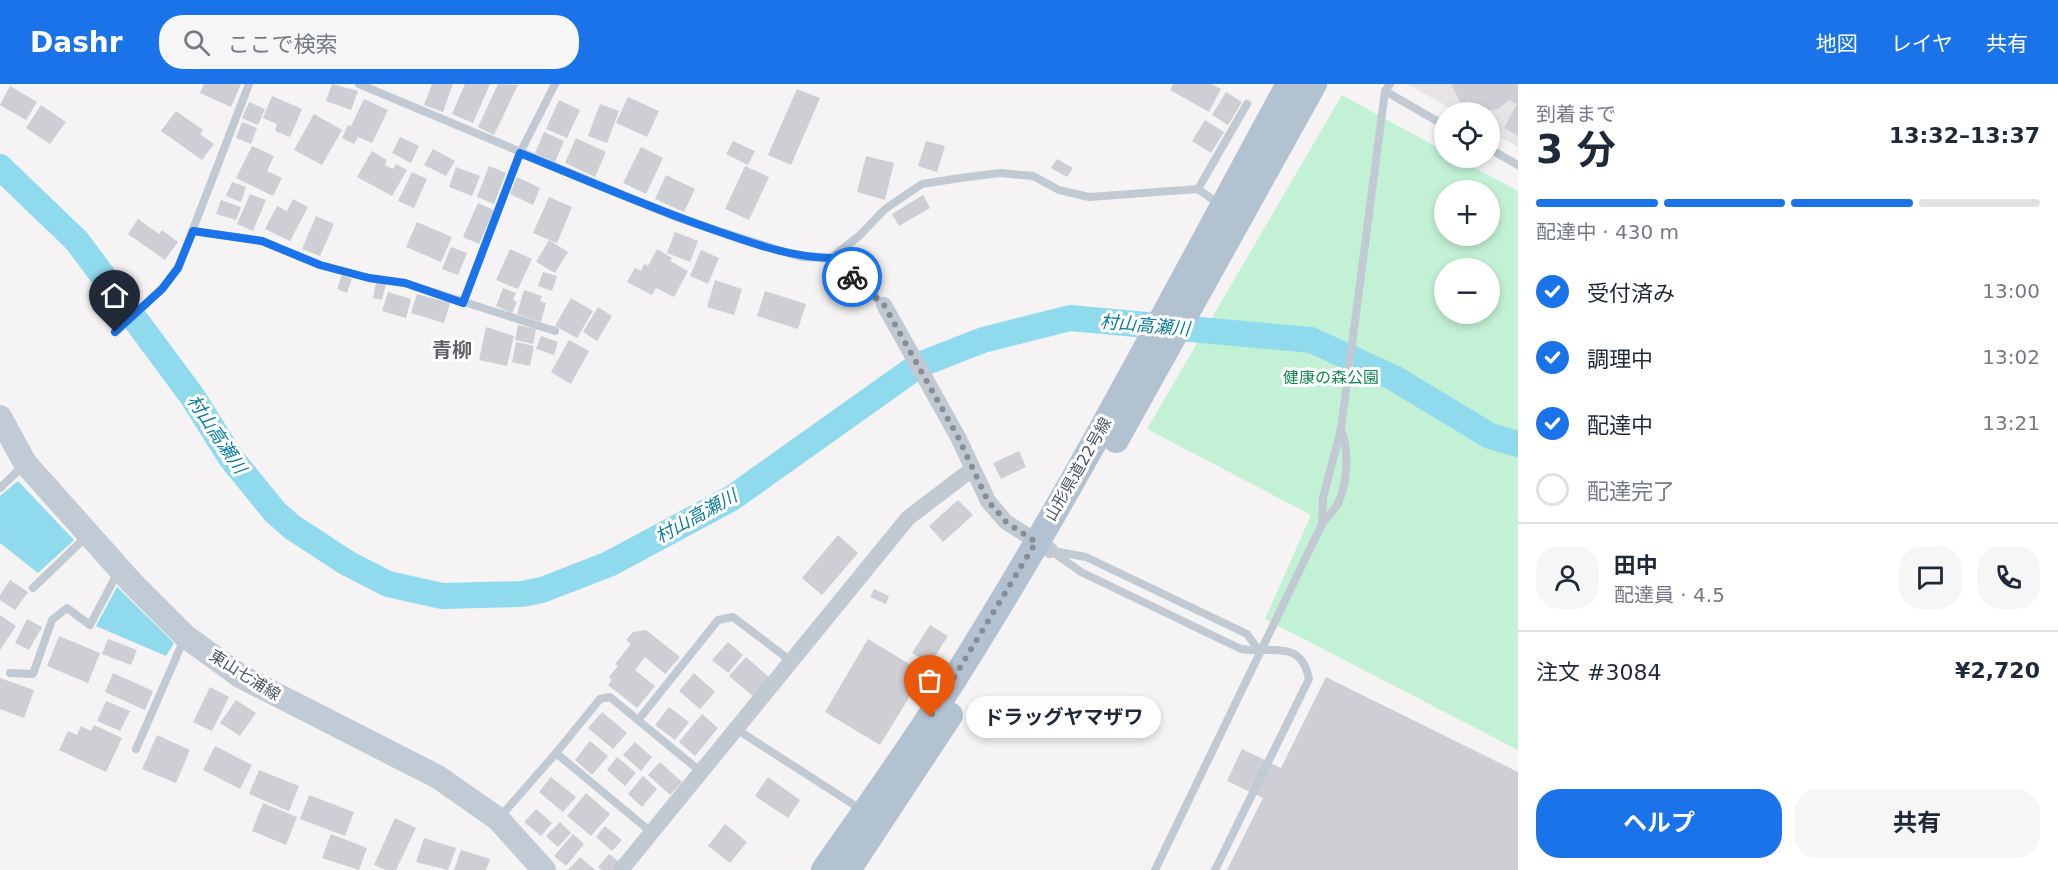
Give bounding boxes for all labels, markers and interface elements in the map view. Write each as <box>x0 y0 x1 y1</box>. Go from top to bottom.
search box <box>159 15 579 69</box>
text: Dashr <box>30 26 123 59</box>
icon: search <box>180 26 213 59</box>
text: ここで検索 <box>228 32 338 57</box>
text: 地図 <box>1816 32 1858 56</box>
text: レイヤ <box>1891 32 1953 56</box>
text: 共有 <box>1986 32 2028 56</box>
map controls <box>1434 102 1500 324</box>
button: locate <box>1434 102 1500 168</box>
text: 到着まで <box>1536 102 1616 126</box>
text: 13:32–13:37 <box>1889 123 2040 148</box>
text: 3 分 <box>1536 127 1616 172</box>
button: + <box>1434 180 1500 246</box>
text: 配達中 · 430 m <box>1536 220 1679 244</box>
courier <box>822 247 882 307</box>
button: − <box>1434 258 1500 324</box>
icon: bike <box>836 261 869 294</box>
pin <box>89 270 140 332</box>
icon: check <box>1536 275 1569 308</box>
icon: home <box>98 279 131 312</box>
text: 13:00 <box>1982 279 2040 303</box>
text: 受付済み <box>1587 281 1675 306</box>
water label: 村山高瀬川 <box>1099 311 1193 340</box>
district label: 青柳 <box>432 338 472 362</box>
icon: check <box>1536 341 1569 374</box>
text: 13:02 <box>1982 345 2040 369</box>
text: 調理中 <box>1587 347 1653 372</box>
park label: 健康の森公園 <box>1283 368 1379 387</box>
water label: 村山高瀬川 <box>183 391 252 479</box>
icon: check <box>1536 407 1569 440</box>
text: 13:21 <box>1982 411 2040 435</box>
text: 配達中 <box>1587 413 1653 438</box>
street label: 山形県道22号線 <box>1041 414 1115 524</box>
text: 配達完了 <box>1587 479 1675 504</box>
water label: 村山高瀬川 <box>652 484 742 547</box>
button: person <box>1536 546 1599 609</box>
button: chat <box>1899 546 1962 609</box>
button: phone <box>1977 546 2040 609</box>
text: 田中 <box>1614 553 1658 578</box>
text: 配達員 · 4.5 <box>1614 583 1725 607</box>
street label: 東山七浦線 <box>206 646 284 704</box>
pin <box>904 655 955 717</box>
text: ¥2,720 <box>1955 658 2040 683</box>
text: 注文 #3084 <box>1536 660 1661 685</box>
icon: bag <box>913 664 946 697</box>
callout: ドラッグヤマザワ <box>966 696 1161 738</box>
text: ドラッグヤマザワ <box>984 705 1144 729</box>
button: ヘルプ <box>1536 789 1782 858</box>
button: 共有 <box>1794 789 2040 858</box>

